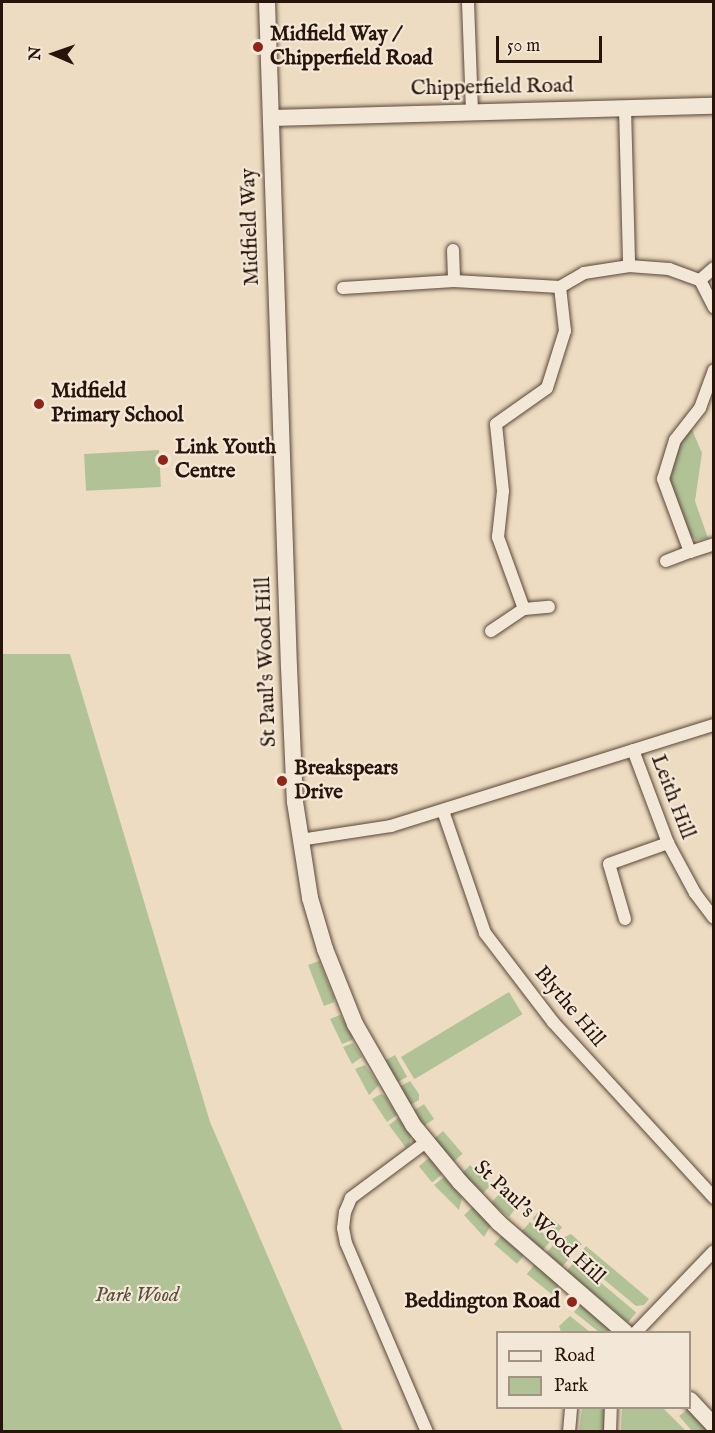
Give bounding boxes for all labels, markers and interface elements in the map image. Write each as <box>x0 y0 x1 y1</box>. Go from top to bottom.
place label: Midfield Way / Chipperfield Road <box>270 22 433 72</box>
north arrow <box>24 24 84 84</box>
scale bar <box>499 24 606 62</box>
text: 50 m <box>507 35 540 58</box>
marker: Midfield Way / Chipperfield Road <box>251 40 265 54</box>
text: N <box>26 46 46 61</box>
street label: Chipperfield Road <box>410 74 574 102</box>
street label: Midfield Way <box>236 168 266 286</box>
place label: Midfield Primary School <box>51 379 184 429</box>
marker: Midfield Primary School <box>32 397 46 411</box>
place label: Link Youth Centre <box>175 435 276 485</box>
marker: Link Youth Centre <box>156 453 170 467</box>
street label: St Paul's Wood Hill <box>251 576 283 748</box>
street label: Leith Hill <box>644 751 700 843</box>
place label: Breakspears Drive <box>294 756 398 806</box>
marker: Breakspears Drive <box>275 774 289 788</box>
street label: Blythe Hill <box>528 962 610 1052</box>
street label: St Paul's Wood Hill <box>468 1156 610 1290</box>
park label: Park Wood <box>95 1283 179 1309</box>
place label: Beddington Road <box>404 1289 560 1315</box>
marker: Beddington Road <box>565 1295 579 1309</box>
legend <box>496 1331 691 1409</box>
text: Road <box>554 1345 595 1368</box>
text: Park <box>554 1375 588 1398</box>

